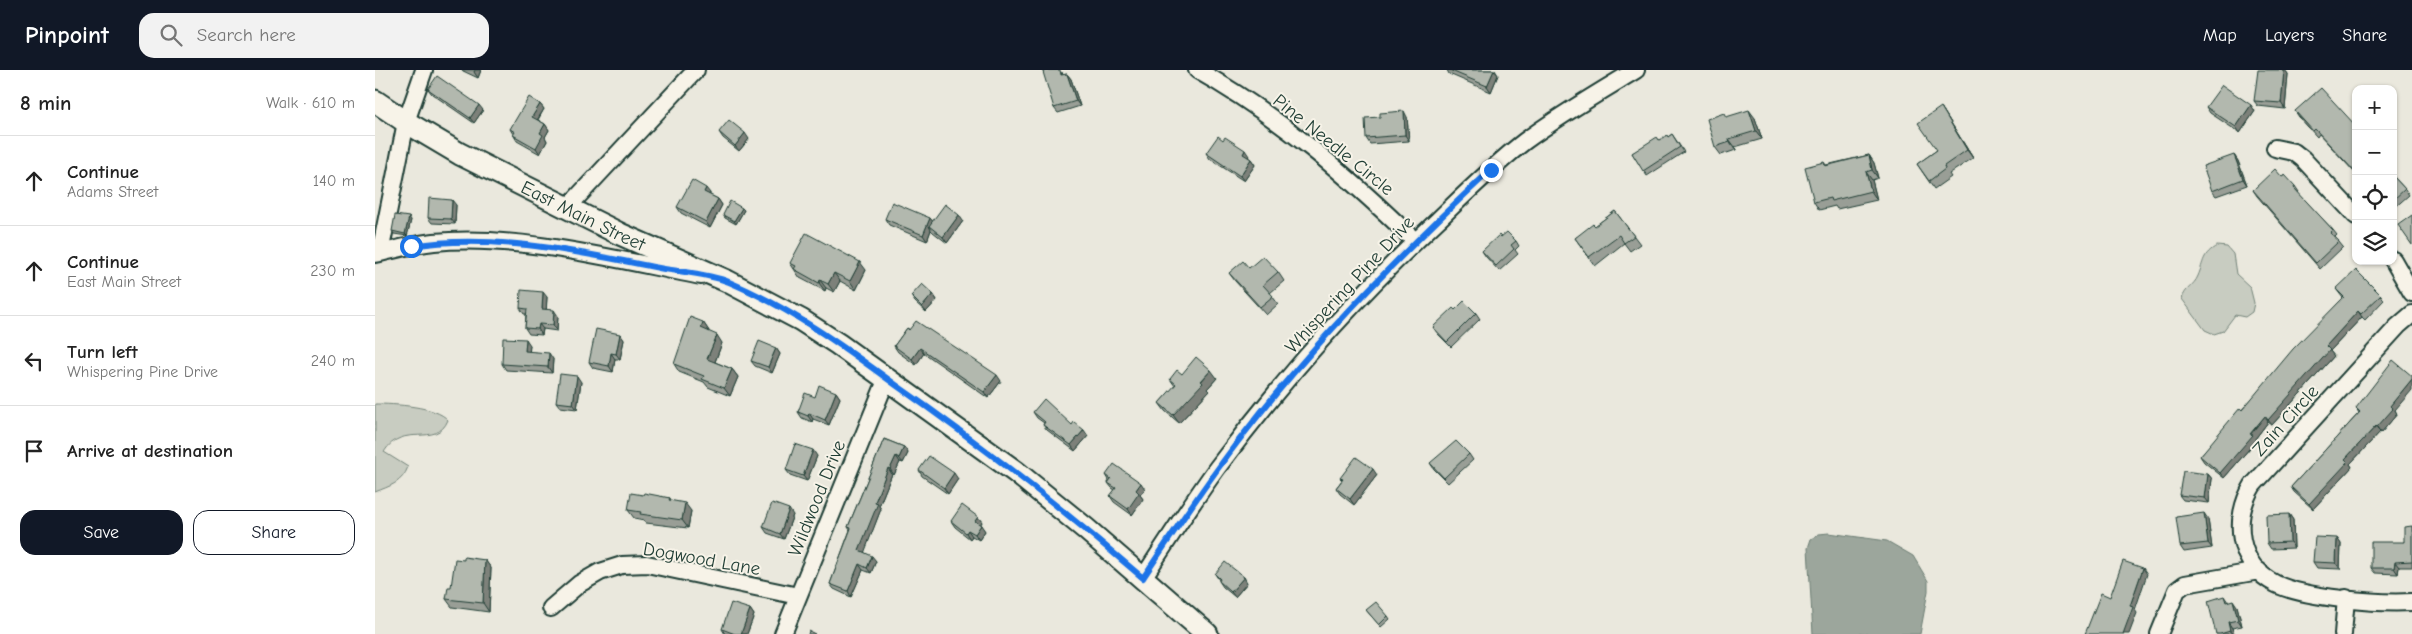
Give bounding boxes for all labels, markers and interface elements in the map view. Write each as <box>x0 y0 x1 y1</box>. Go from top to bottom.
search box <box>139 13 489 58</box>
text: Pinpoint <box>25 21 109 49</box>
icon: search <box>157 21 185 49</box>
text: Search here <box>197 24 296 46</box>
text: Map <box>2203 25 2237 46</box>
text: Layers <box>2265 25 2314 46</box>
text: Share <box>2342 25 2387 46</box>
map controls <box>2352 85 2397 265</box>
button: + <box>2352 85 2397 130</box>
street label: Pine Needle Circle <box>1269 89 1398 200</box>
text: 8 min <box>20 91 71 115</box>
text: Walk · 610 m <box>266 94 355 112</box>
button: − <box>2352 130 2397 175</box>
route end <box>1480 159 1503 182</box>
text: Continue <box>67 161 139 183</box>
icon: ahead <box>20 167 48 195</box>
text: 140 m <box>313 172 355 190</box>
button: locate <box>2352 175 2397 220</box>
street label: East Main Street <box>517 176 649 256</box>
text: Adams Street <box>67 183 158 201</box>
street label: Whispering Pine Drive <box>1280 212 1419 358</box>
button: layers <box>2352 220 2397 265</box>
route start <box>400 235 423 258</box>
text: Continue <box>67 251 139 273</box>
icon: ahead <box>20 257 48 285</box>
text: 230 m <box>310 262 355 280</box>
text: East Main Street <box>67 273 181 291</box>
text: Turn left <box>67 341 138 363</box>
icon: left <box>20 347 48 375</box>
text: 240 m <box>311 352 355 370</box>
text: Whispering Pine Drive <box>67 363 218 381</box>
street label: Zain Circle <box>2248 381 2323 461</box>
icon: arrive <box>20 437 48 465</box>
street label: Wildwood Drive <box>784 437 850 560</box>
text: Arrive at destination <box>67 440 233 462</box>
button: Save <box>20 510 183 555</box>
button: Share <box>193 510 355 555</box>
street label: Dogwood Lane <box>642 538 762 580</box>

